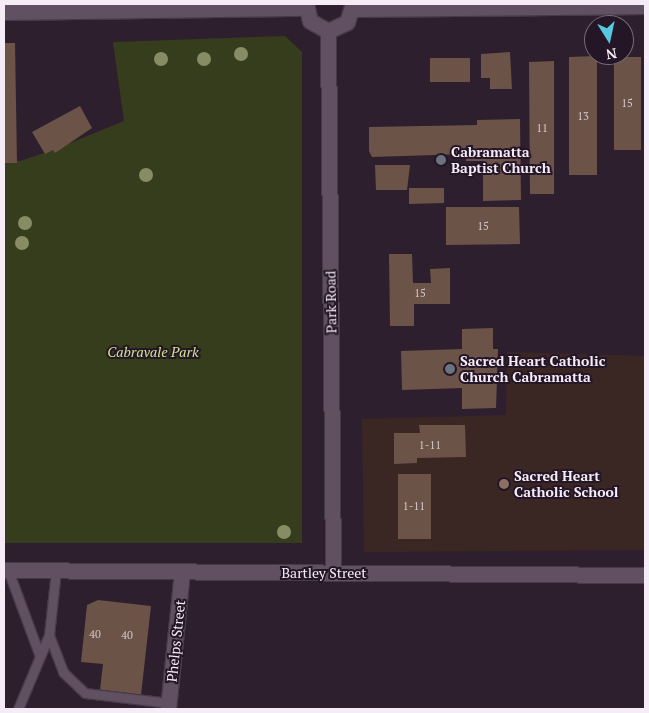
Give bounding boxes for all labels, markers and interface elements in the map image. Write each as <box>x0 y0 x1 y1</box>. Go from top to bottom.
north arrow <box>584 15 634 65</box>
text: N <box>605 44 618 65</box>
house number: 15 <box>621 96 633 110</box>
house number: 13 <box>577 109 589 123</box>
house number: 11 <box>536 121 548 135</box>
place label: Cabramatta Baptist Church <box>451 144 551 176</box>
marker: Cabramatta Baptist Church <box>435 154 447 166</box>
house number: 15 <box>477 219 489 233</box>
street label: Park Road <box>322 271 340 333</box>
house number: 15 <box>414 286 426 300</box>
park label: Cabravale Park <box>107 344 199 360</box>
place label: Sacred Heart Catholic Church Cabramatta <box>460 353 605 386</box>
marker: Sacred Heart Catholic Church Cabramatta <box>444 363 456 375</box>
house number: 1-11 <box>419 438 441 452</box>
place label: Sacred Heart Catholic School <box>514 468 618 501</box>
marker: Sacred Heart Catholic School <box>498 478 510 490</box>
house number: 1-11 <box>403 499 425 513</box>
street label: Bartley Street <box>281 565 367 581</box>
street label: Phelps Street <box>163 599 189 683</box>
house number: 40 <box>89 627 101 641</box>
house number: 40 <box>121 628 133 642</box>

